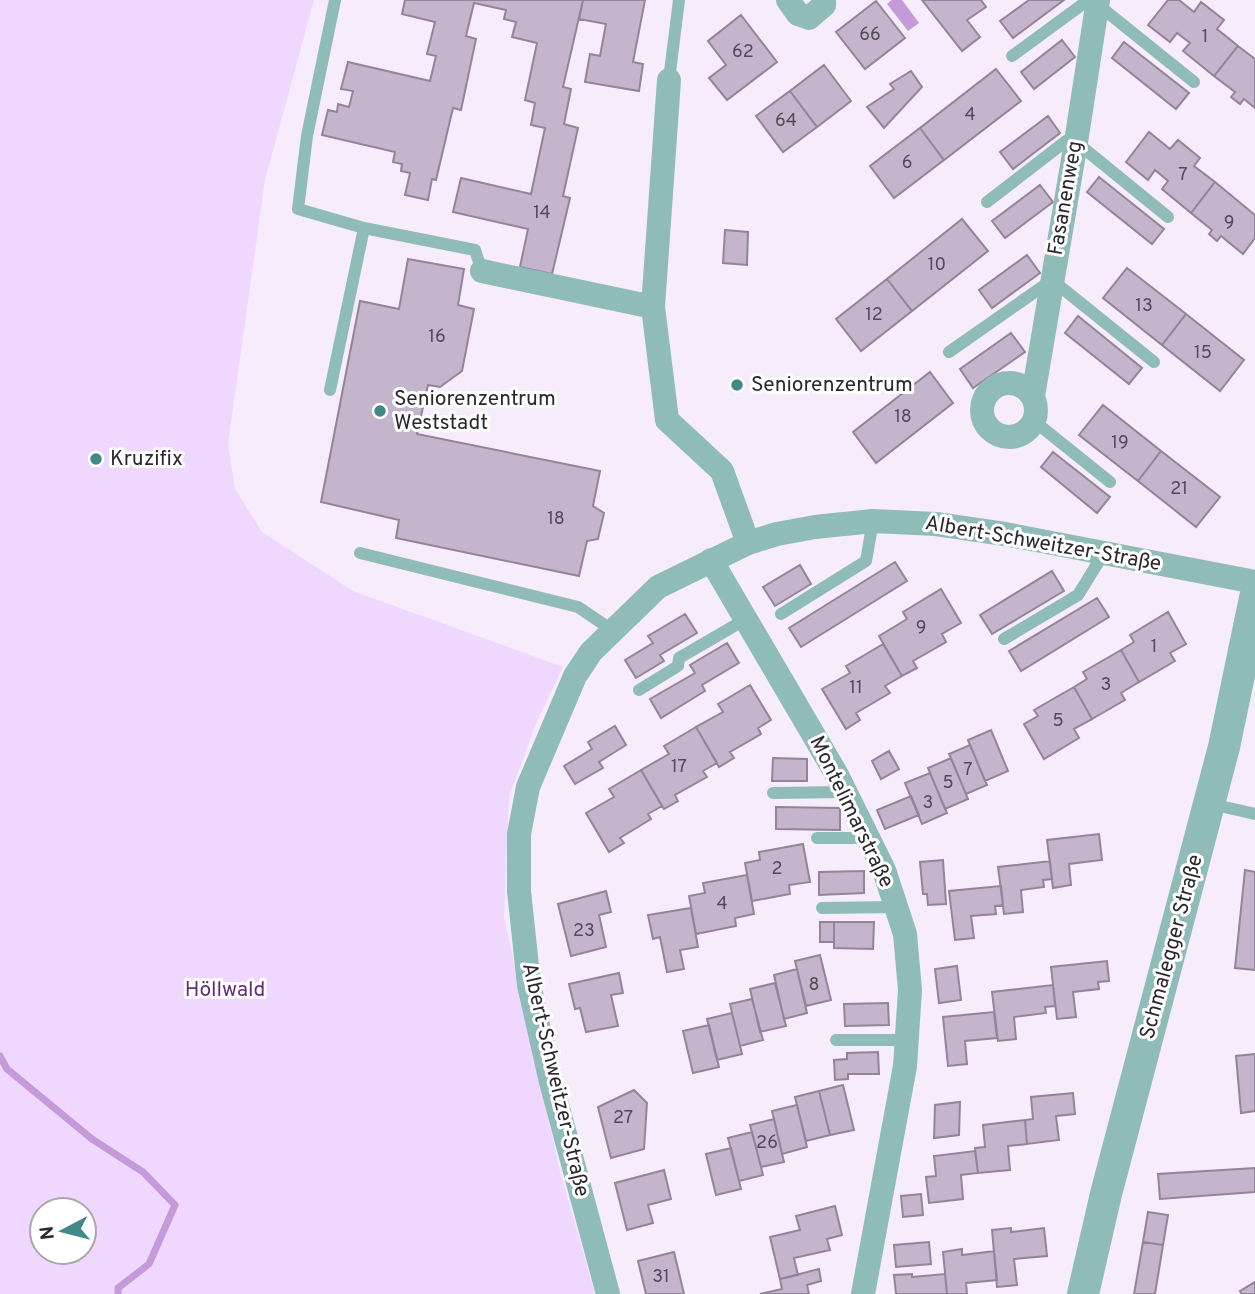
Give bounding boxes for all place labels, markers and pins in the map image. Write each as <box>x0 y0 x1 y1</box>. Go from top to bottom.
place label: Seniorenzentrum <box>751 372 913 399</box>
marker: Seniorenzentrum <box>729 377 745 393</box>
place label: Seniorenzentrum Weststadt <box>394 386 556 437</box>
marker: Seniorenzentrum Weststadt <box>372 403 388 419</box>
place label: Kruzifix <box>110 446 183 473</box>
marker: Kruzifix <box>88 451 104 467</box>

